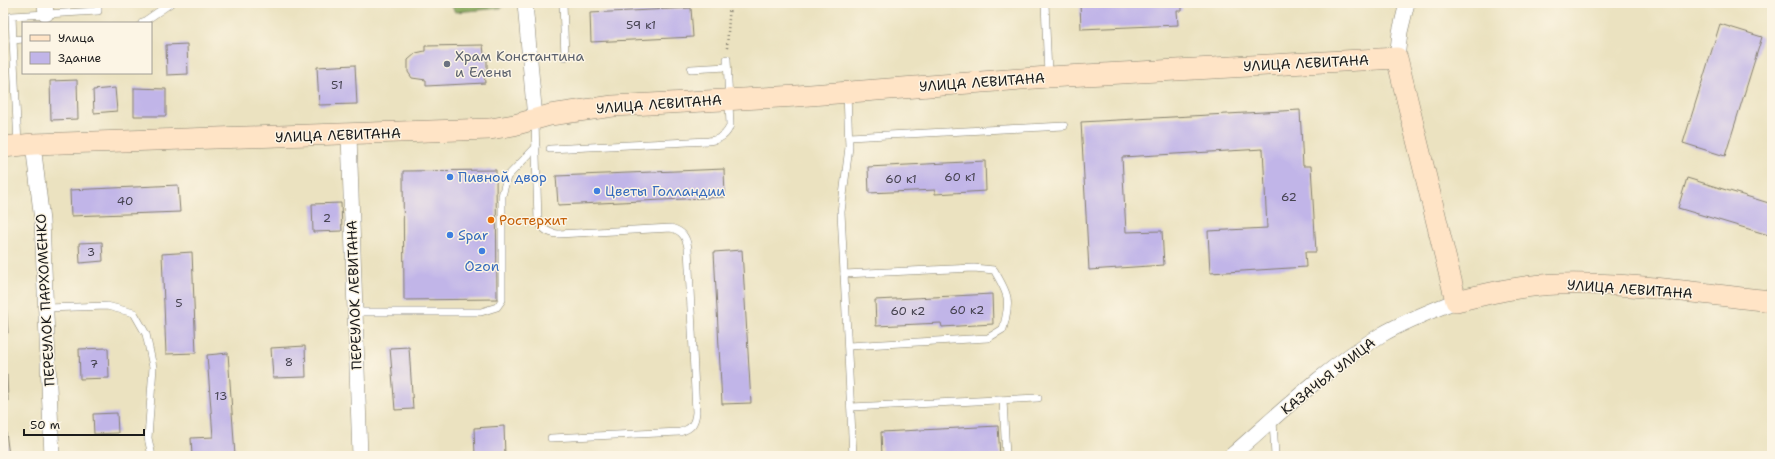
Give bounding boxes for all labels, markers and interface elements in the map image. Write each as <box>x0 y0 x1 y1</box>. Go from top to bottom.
house number: 59 к1 <box>626 17 656 33</box>
legend <box>22 22 152 74</box>
text: Улица <box>58 30 95 46</box>
place label: Храм Константина и Елены <box>455 47 584 81</box>
text: Здание <box>58 50 102 66</box>
street label: УЛИЦА ЛЕВИТАНА <box>1243 51 1369 75</box>
marker: Храм Константина и Елены <box>442 59 452 69</box>
street label: УЛИЦА ЛЕВИТАНА <box>919 69 1045 95</box>
house number: 51 <box>331 77 343 93</box>
street label: УЛИЦА ЛЕВИТАНА <box>596 91 722 117</box>
street label: УЛИЦА ЛЕВИТАНА <box>275 124 401 146</box>
place label: Пивной двор <box>458 168 547 186</box>
house number: 60 к1 <box>944 169 976 185</box>
house number: 60 к1 <box>885 171 917 187</box>
marker: Пивной двор <box>445 172 455 182</box>
place label: Цветы Голландии <box>605 182 725 200</box>
marker: Цветы Голландии <box>592 186 602 196</box>
house number: 62 <box>1281 189 1297 205</box>
house number: 40 <box>117 193 133 209</box>
house number: 2 <box>323 210 331 226</box>
place label: Ростерхит <box>499 211 568 229</box>
street label: ПЕРЕУЛОК ПАРХОМЕНКО <box>31 213 59 387</box>
marker: Ростерхит <box>486 215 496 225</box>
street label: ПЕРЕУЛОК ЛЕВИТАНА <box>342 220 366 370</box>
place label: Spar <box>458 226 489 244</box>
marker: Spar <box>445 230 455 240</box>
house number: 3 <box>87 244 95 260</box>
marker: Ozon <box>477 246 487 256</box>
place label: Ozon <box>465 257 500 275</box>
street label: УЛИЦА ЛЕВИТАНА <box>1567 276 1693 302</box>
house number: 5 <box>175 295 183 311</box>
house number: 60 к2 <box>949 302 985 318</box>
house number: 60 к2 <box>890 303 926 319</box>
street label: КАЗАЧЬЯ УЛИЦА <box>1277 334 1379 418</box>
house number: 8 <box>285 354 293 370</box>
house number: 7 <box>90 356 98 372</box>
house number: 13 <box>215 388 227 404</box>
scale bar <box>24 411 144 437</box>
text: 50 m <box>30 417 60 433</box>

